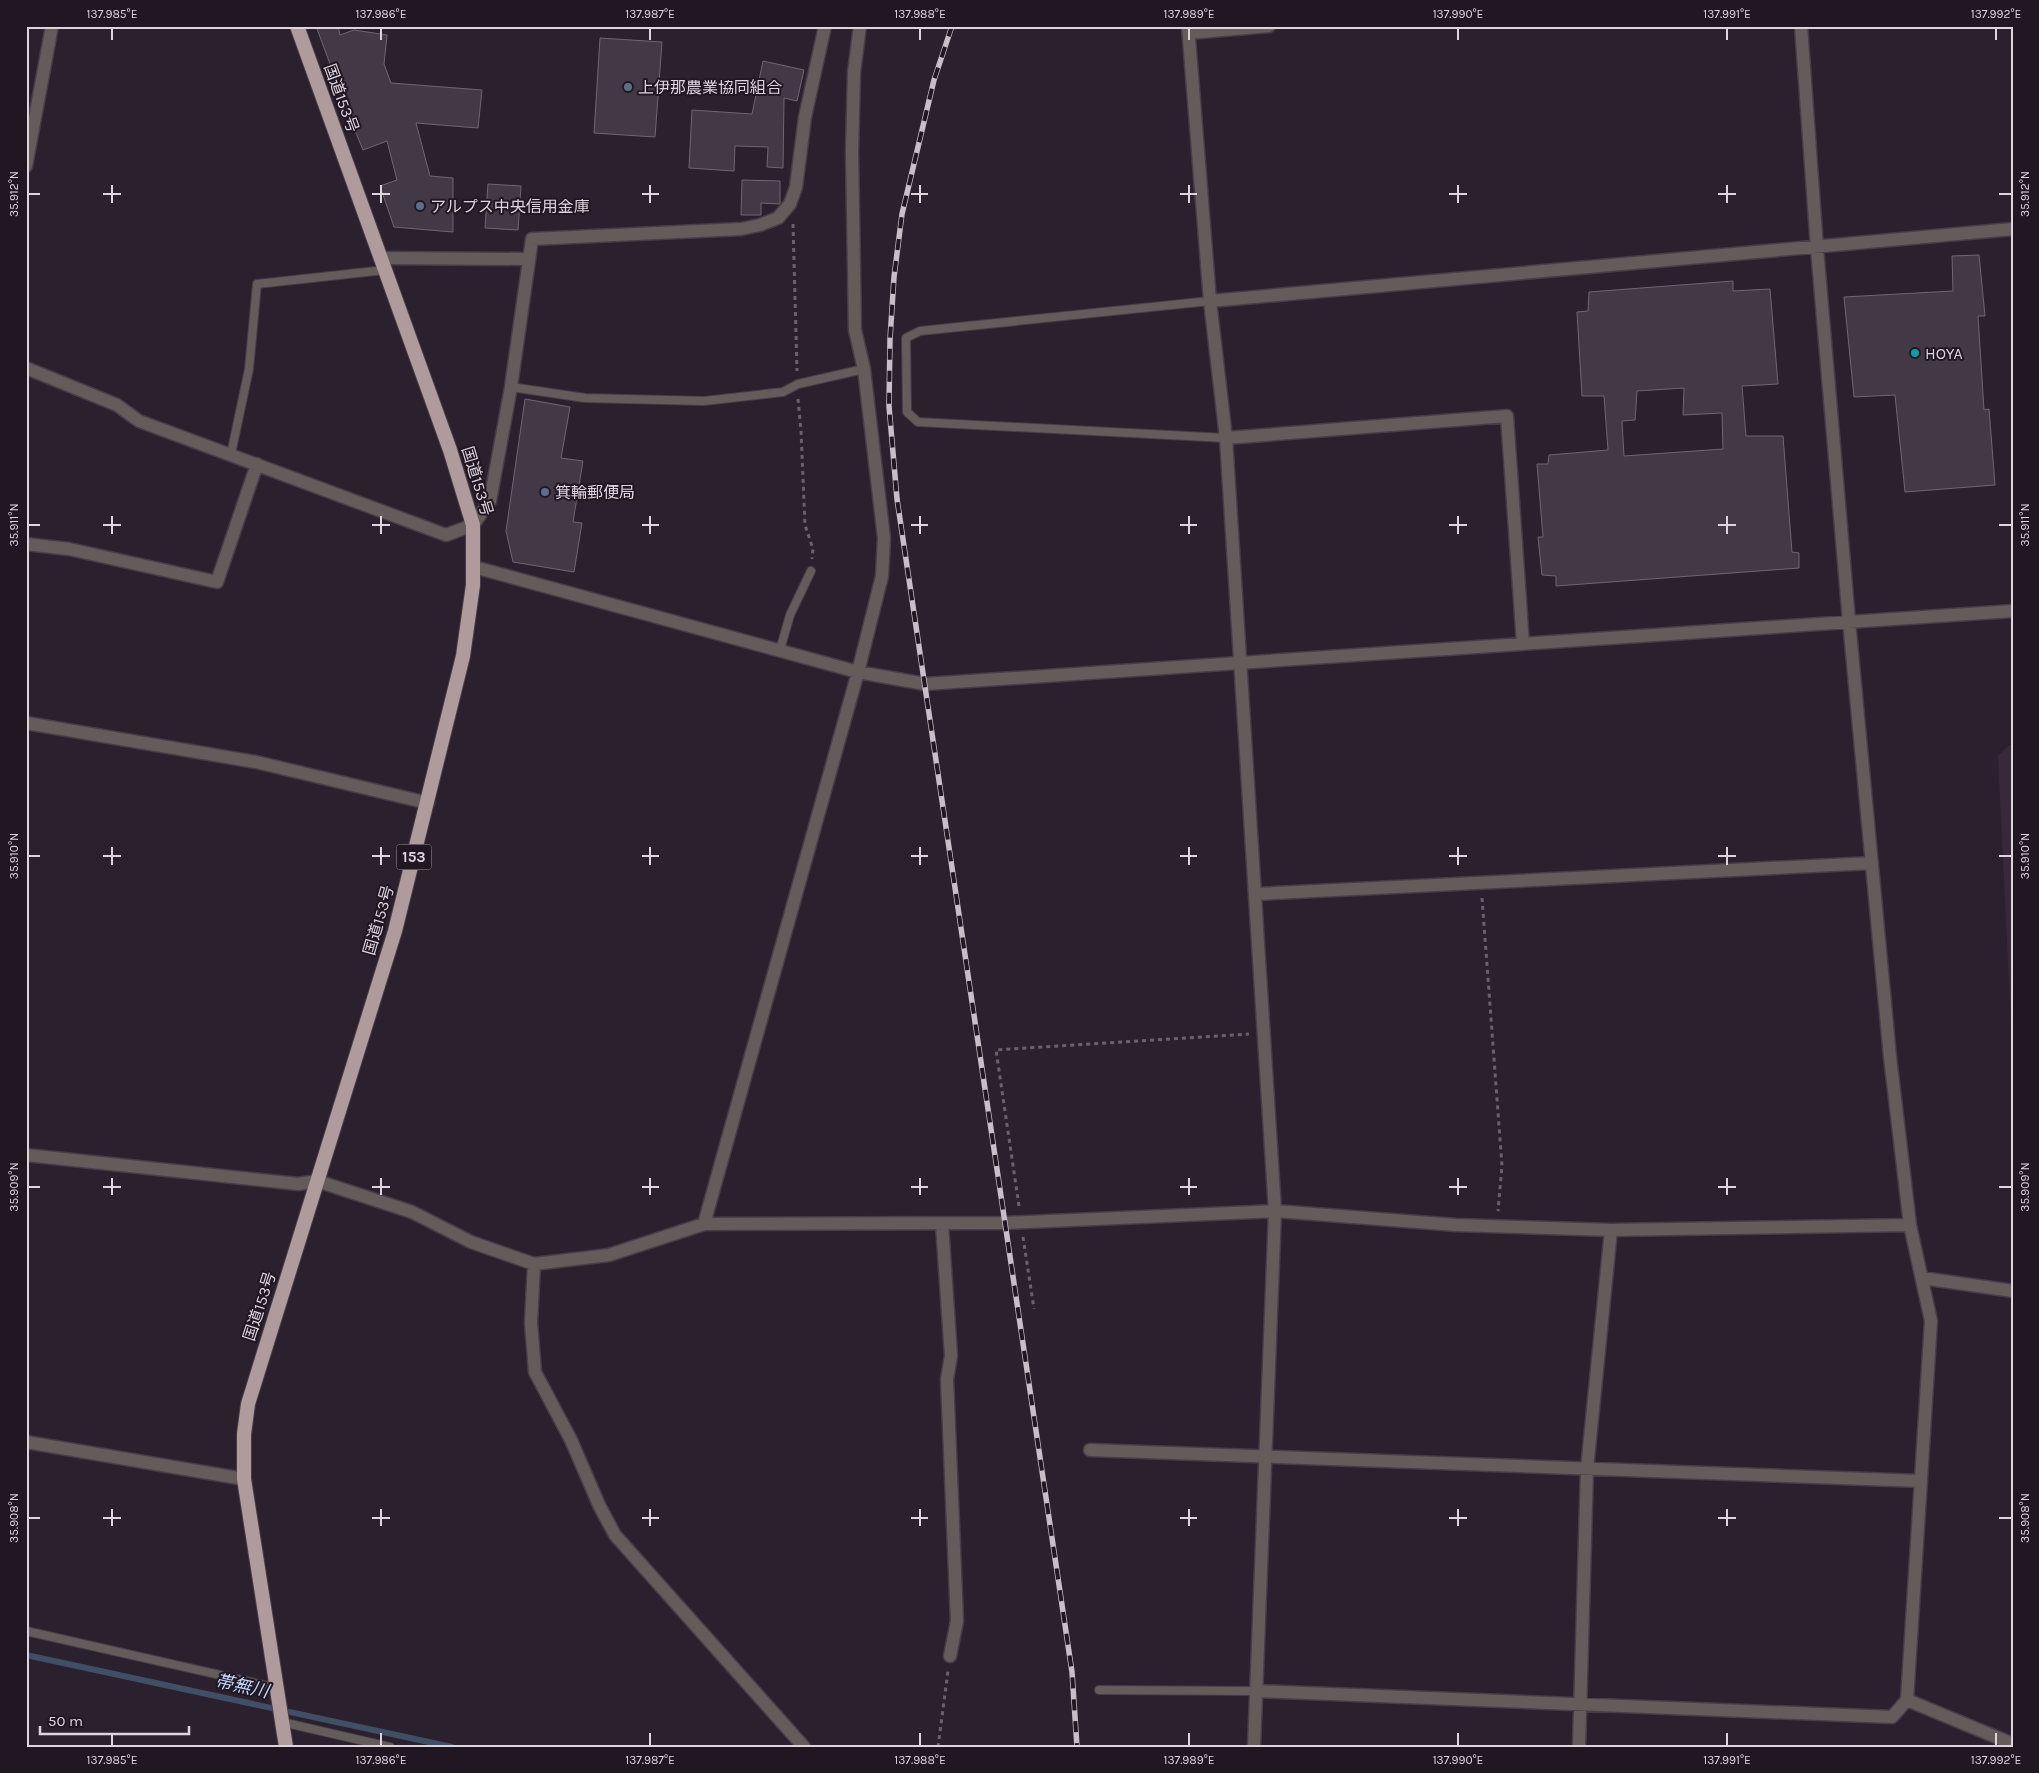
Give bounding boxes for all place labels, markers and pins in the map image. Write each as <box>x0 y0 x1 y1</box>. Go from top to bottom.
place label: 上伊那農業協同組合 <box>638 78 782 97</box>
marker: 上伊那農業協同組合 <box>622 81 634 93</box>
place label: アルプス中央信用金庫 <box>430 197 590 216</box>
marker: アルプス中央信用金庫 <box>414 200 426 212</box>
place label: HOYA <box>1925 344 1963 363</box>
marker: HOYA <box>1909 347 1921 359</box>
place label: 箕輪郵便局 <box>555 483 635 502</box>
marker: 箕輪郵便局 <box>539 486 551 498</box>

